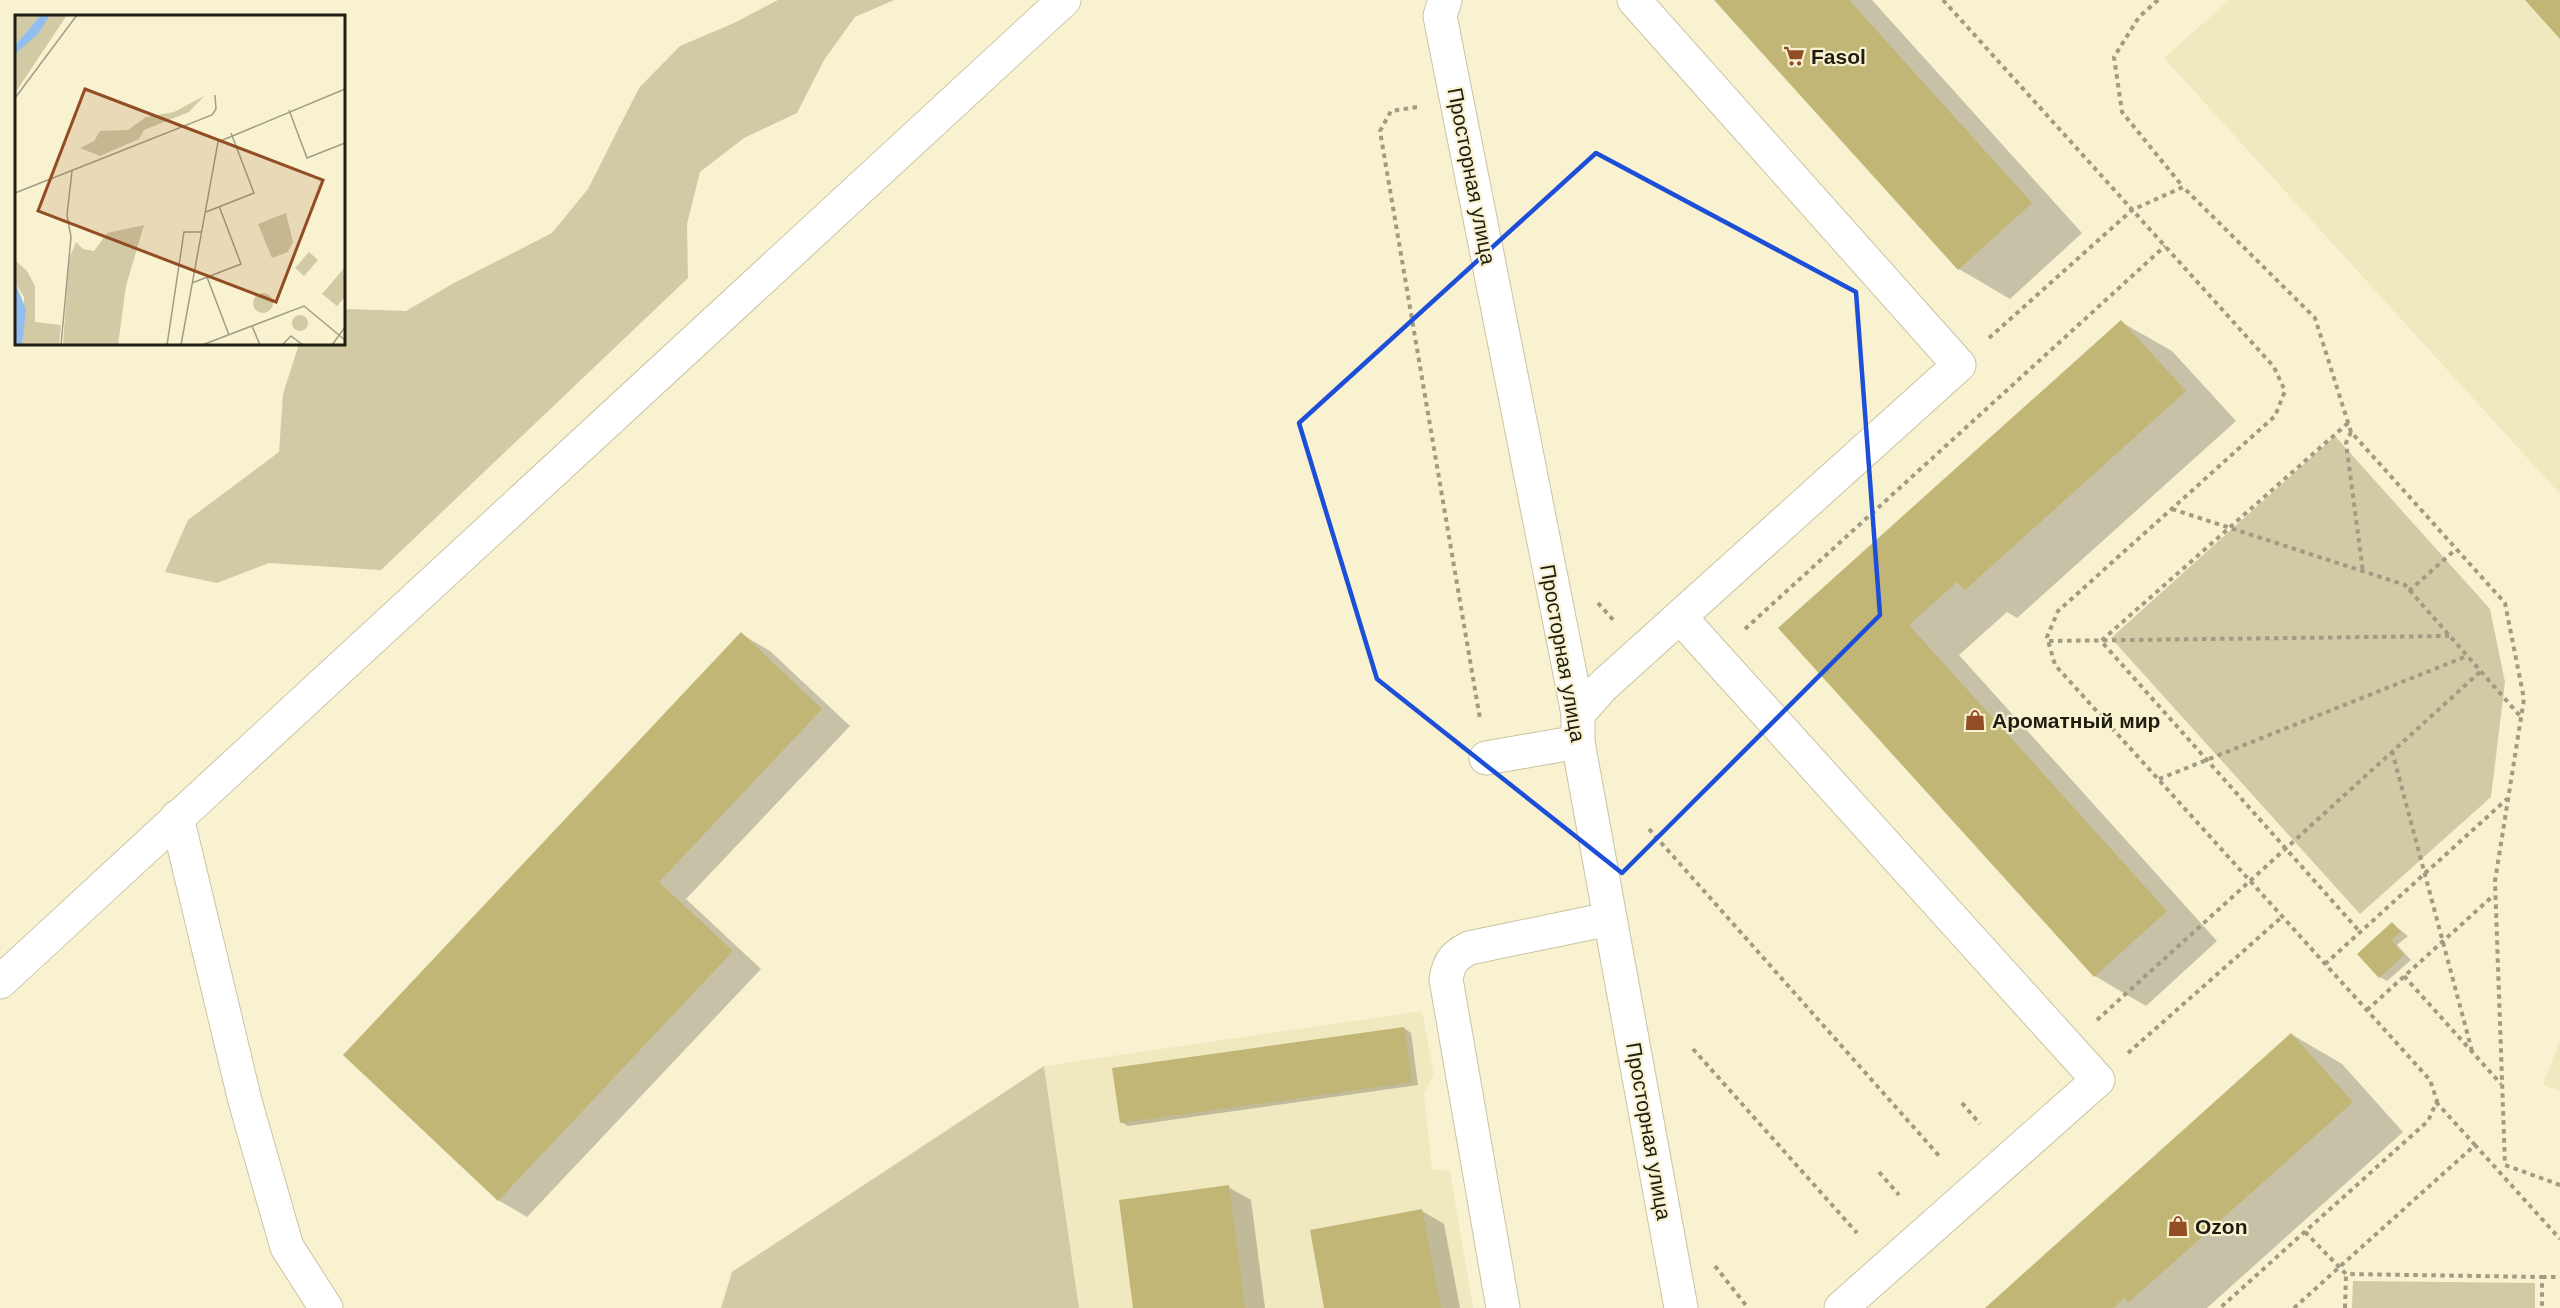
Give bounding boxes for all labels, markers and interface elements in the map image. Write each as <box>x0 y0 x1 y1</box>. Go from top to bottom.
inset map <box>15 15 345 345</box>
supermarket icon: Fasol <box>1782 44 1806 68</box>
place label: Fasol <box>1811 45 1866 68</box>
street label: Просторная улица <box>1444 86 1501 267</box>
street label: Просторная улица <box>1536 562 1590 744</box>
shop icon: Ароматный мир <box>1963 708 1987 732</box>
place label: Ароматный мир <box>1992 709 2160 732</box>
street label: Просторная улица <box>1622 1040 1676 1222</box>
shop icon: Ozon <box>2166 1214 2190 1238</box>
place label: Ozon <box>2195 1215 2248 1238</box>

